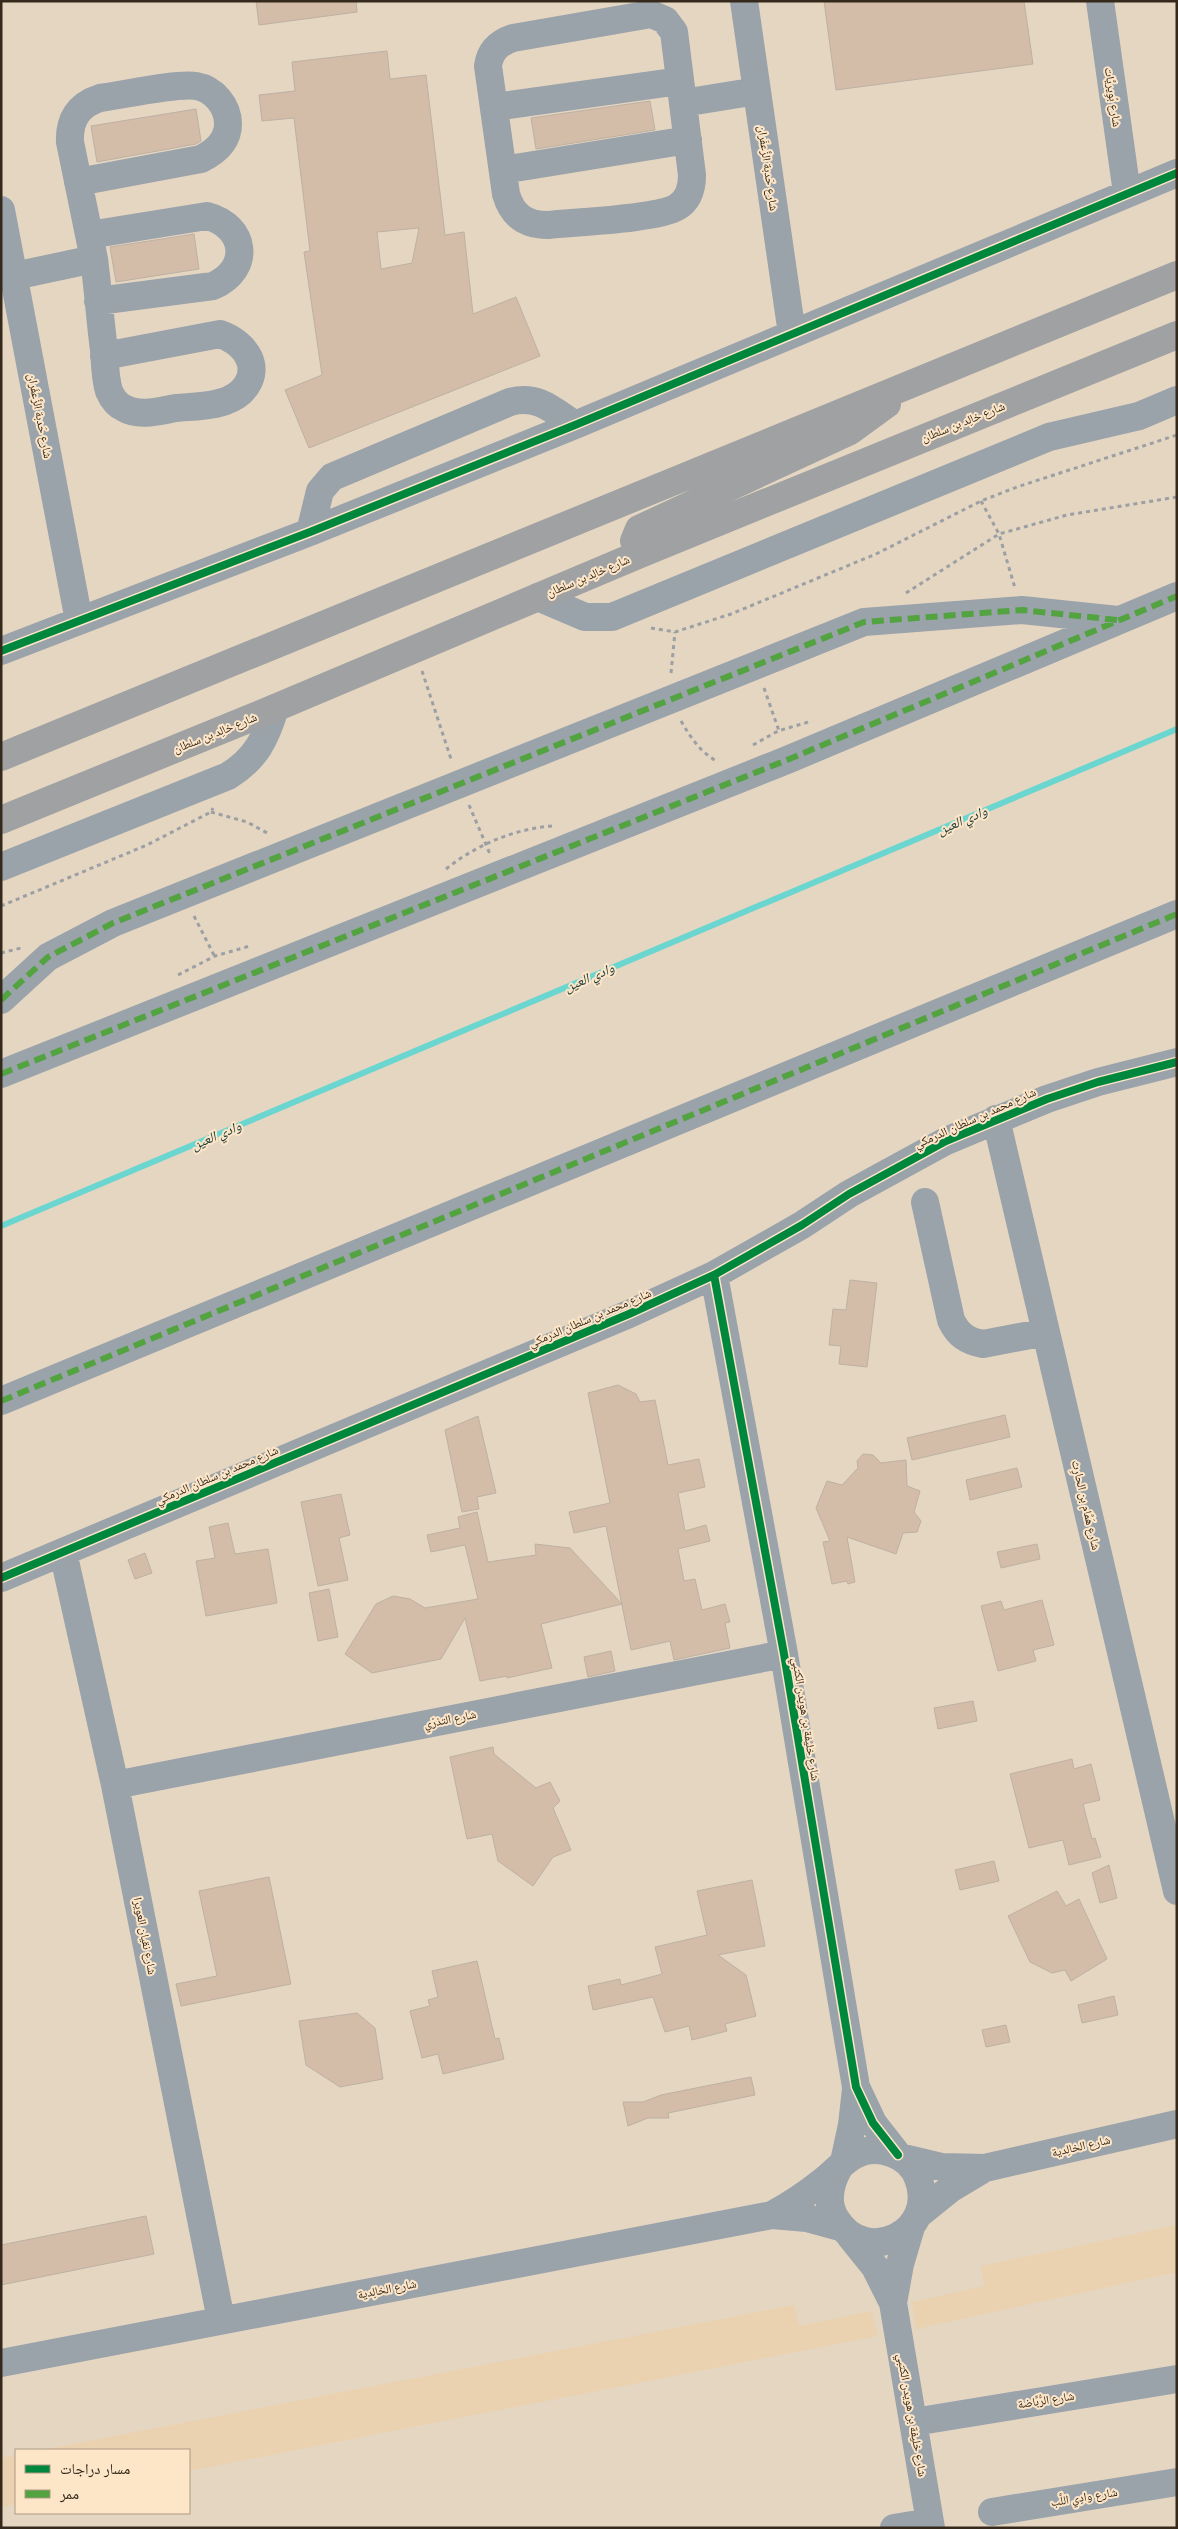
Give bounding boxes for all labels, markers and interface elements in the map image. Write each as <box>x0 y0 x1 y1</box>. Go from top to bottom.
street label: شارع بُوِيريَّات <box>1100 66 1124 128</box>
street label: شارع حَدبة الزَّعفَران <box>753 124 781 212</box>
street label: شارع حَدبة الزَّعفَران <box>23 372 55 460</box>
street label: شارع خالِد بن سلطان <box>919 399 1008 447</box>
street label: شارع خالِد بن سلطان <box>544 552 633 602</box>
street label: شارع خالِد بن سلطان <box>171 710 260 758</box>
water label: وادي العين <box>935 803 991 841</box>
water label: وادي العين <box>562 960 618 998</box>
street label: شارع محمد بن سلطان الدرمكي <box>912 1085 1039 1154</box>
water label: وادي العين <box>189 1118 245 1156</box>
street label: شارع محمد بن سلطان الدرمكي <box>527 1286 655 1353</box>
street label: شارع محمد بن سلطان الدرمكي <box>154 1443 282 1510</box>
street label: شارع هَمَّام بن الحارِث <box>1067 1459 1103 1552</box>
street label: شارع خليفة بن هويدن الكتبي <box>786 1656 823 1782</box>
street label: شارع التذرّي <box>423 1707 478 1734</box>
street label: شارع نقيان العويرا <box>129 1896 159 1976</box>
street label: شارع الخالِدية <box>1050 2132 1112 2162</box>
street label: شارع الخالِدية <box>356 2276 418 2304</box>
street label: شارع خليفة بن هويدن الكتبي <box>891 2352 930 2478</box>
street label: شارع الرُّبَّاضة <box>1017 2389 1076 2413</box>
legend <box>15 2449 190 2514</box>
text: مسار دراجات <box>60 2461 131 2480</box>
street label: شارع وادِي اللَّب <box>1049 2484 1119 2512</box>
text: ممر <box>59 2486 79 2505</box>

